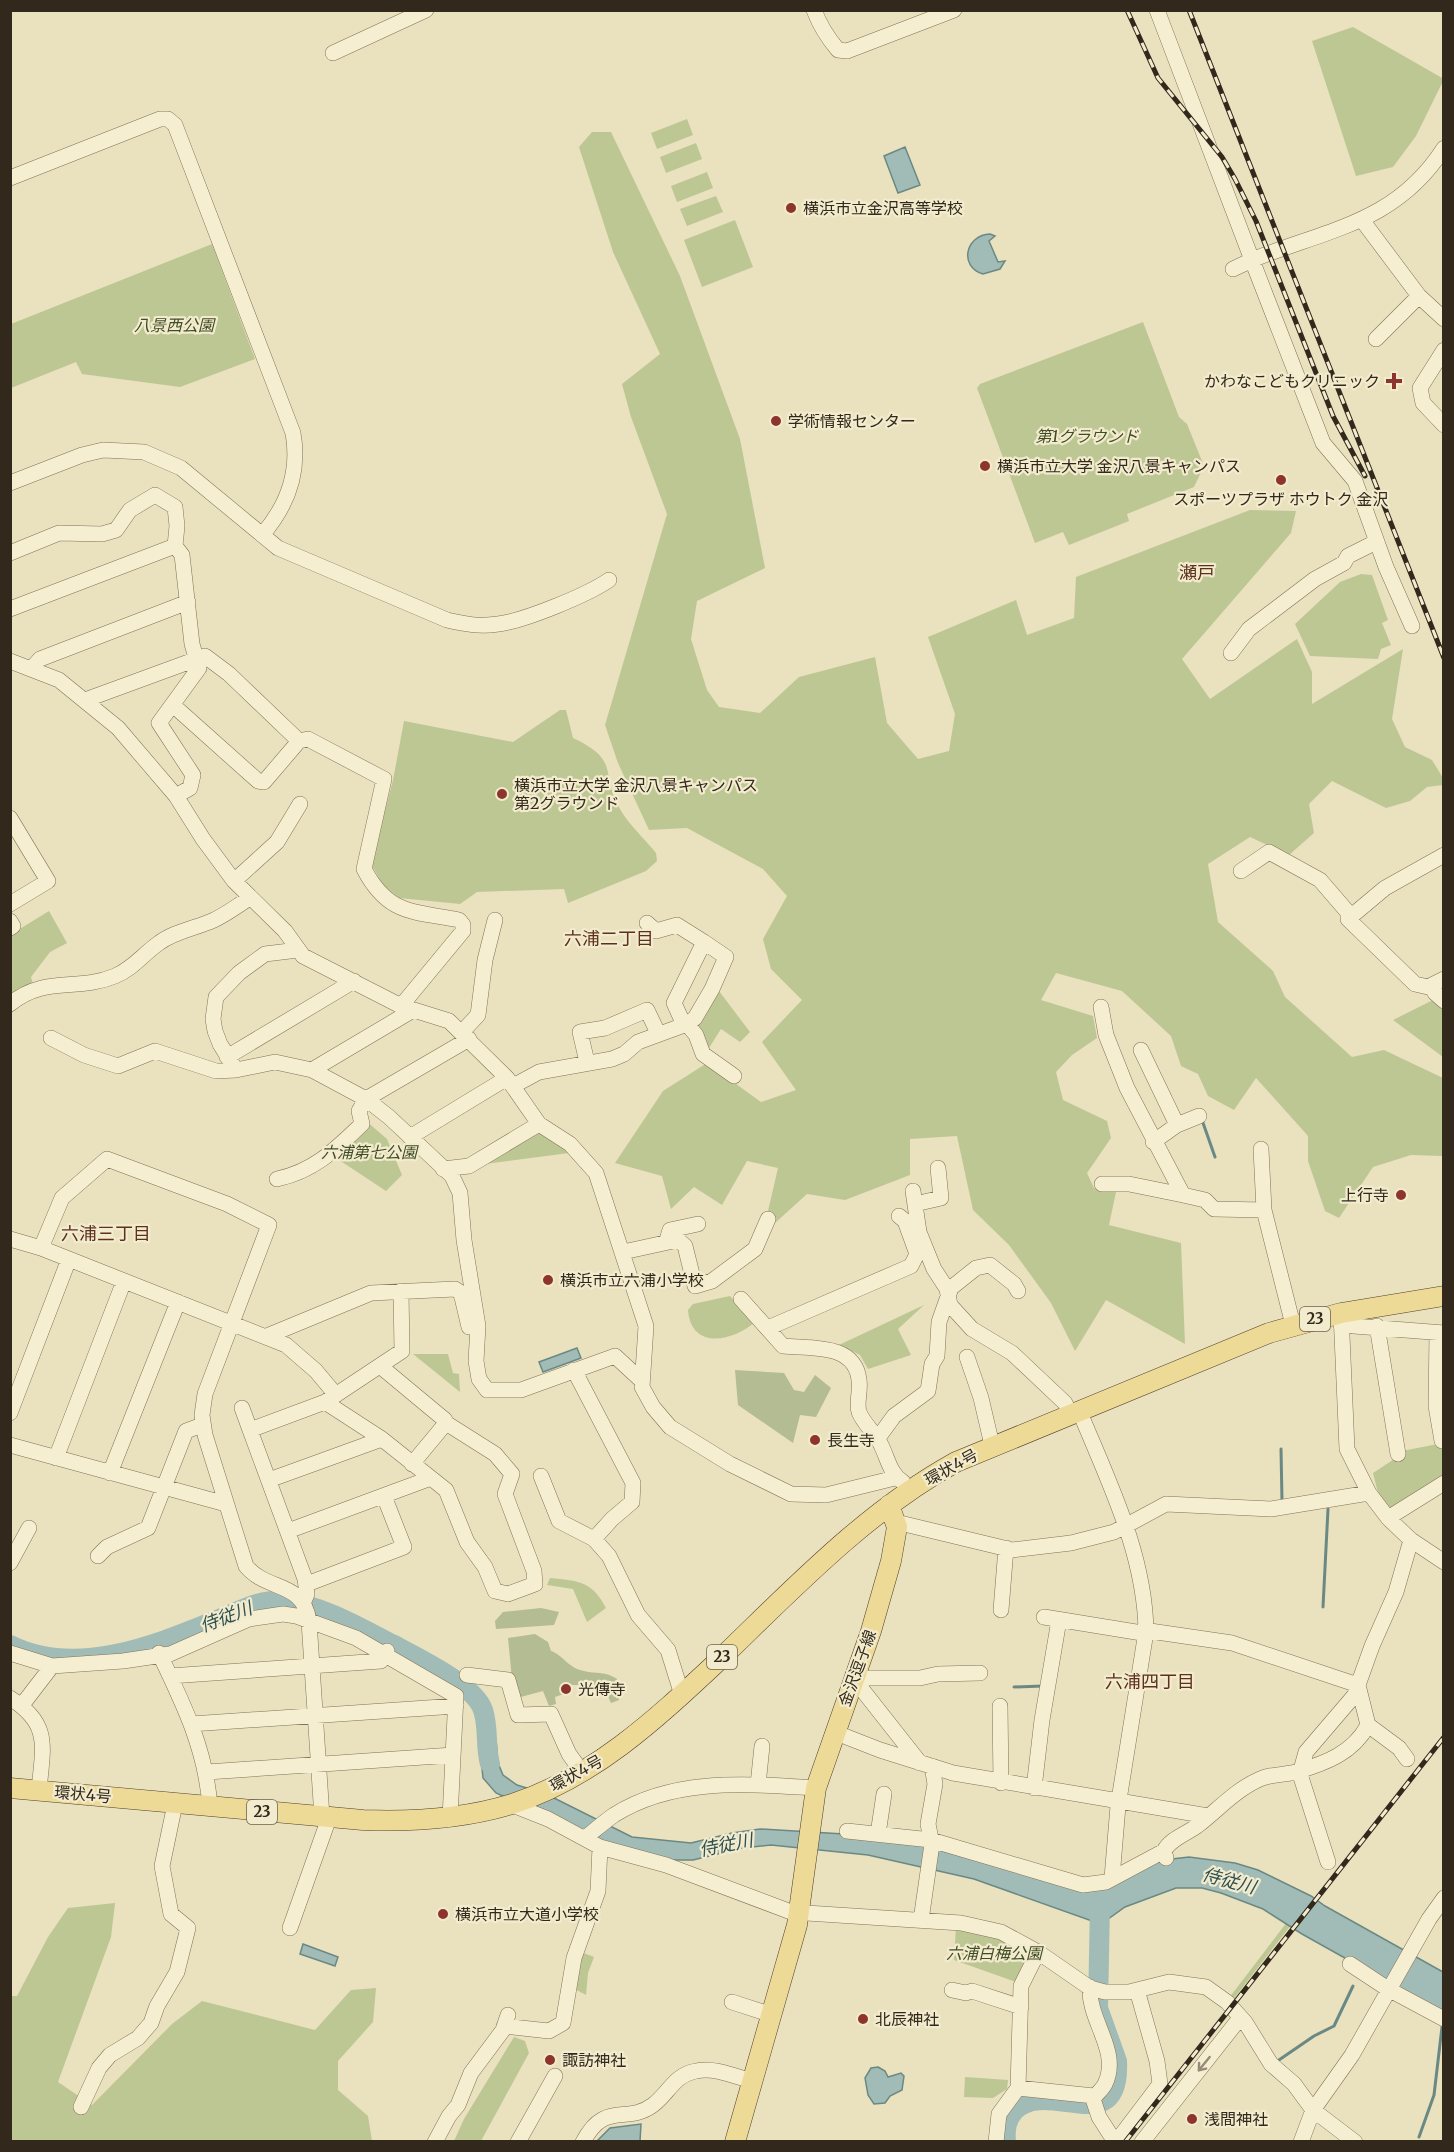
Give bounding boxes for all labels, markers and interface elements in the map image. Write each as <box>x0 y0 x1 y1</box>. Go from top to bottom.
place label: 横浜市立金沢高等学校 <box>803 198 963 218</box>
marker: 横浜市立金沢高等学校 <box>784 201 798 215</box>
park label: 八景西公園 <box>134 315 216 335</box>
place label: かわなこどもクリニック <box>1204 371 1380 391</box>
marker: かわなこどもクリニック <box>1385 372 1403 390</box>
place label: 学術情報センター <box>788 411 916 431</box>
marker: 学術情報センター <box>769 414 783 428</box>
park label: 第1グラウンド <box>1036 426 1139 446</box>
place label: 横浜市立大学 金沢八景キャンパス <box>997 456 1241 476</box>
marker: 横浜市立大学 金沢八景キャンパス <box>978 459 992 473</box>
marker: スポーツプラザ ホウトク 金沢 <box>1274 473 1288 487</box>
place label: スポーツプラザ ホウトク 金沢 <box>1173 489 1389 509</box>
district label: 瀬戸 <box>1179 561 1215 584</box>
place label: 横浜市立大学 金沢八景キャンパス 第2グラウンド <box>514 775 758 813</box>
marker: 横浜市立大学 金沢八景キャンパス 第2グラウンド <box>495 787 509 801</box>
district label: 六浦二丁目 <box>564 927 654 950</box>
park label: 六浦第七公園 <box>321 1142 419 1162</box>
place label: 上行寺 <box>1341 1185 1389 1205</box>
marker: 上行寺 <box>1394 1188 1408 1202</box>
district label: 六浦三丁目 <box>61 1222 151 1245</box>
place label: 横浜市立六浦小学校 <box>560 1270 704 1290</box>
marker: 横浜市立六浦小学校 <box>541 1273 555 1287</box>
road number: 23 <box>1300 1307 1330 1331</box>
place label: 長生寺 <box>827 1430 875 1450</box>
marker: 長生寺 <box>808 1433 822 1447</box>
street label: 環状4号 <box>921 1444 981 1490</box>
water label: 侍従川 <box>196 1595 257 1637</box>
street label: 金沢逗子線 <box>834 1627 880 1709</box>
road number: 23 <box>707 1645 737 1669</box>
district label: 六浦四丁目 <box>1105 1670 1195 1693</box>
place label: 光傳寺 <box>578 1679 626 1699</box>
marker: 光傳寺 <box>559 1682 573 1696</box>
street label: 環状4号 <box>546 1750 606 1796</box>
street label: 環状4号 <box>53 1782 113 1806</box>
road number: 23 <box>247 1800 277 1824</box>
water label: 侍従川 <box>697 1828 757 1861</box>
water label: 侍従川 <box>1200 1862 1260 1899</box>
place label: 横浜市立大道小学校 <box>455 1904 599 1924</box>
marker: 横浜市立大道小学校 <box>436 1907 450 1921</box>
park label: 六浦白梅公園 <box>946 1943 1044 1963</box>
place label: 北辰神社 <box>875 2009 939 2029</box>
marker: 北辰神社 <box>856 2012 870 2026</box>
place label: 諏訪神社 <box>562 2050 626 2070</box>
marker: 諏訪神社 <box>543 2053 557 2067</box>
one-way arrow <box>1198 2055 1211 2071</box>
place label: 浅間神社 <box>1204 2109 1268 2129</box>
marker: 浅間神社 <box>1185 2112 1199 2126</box>

